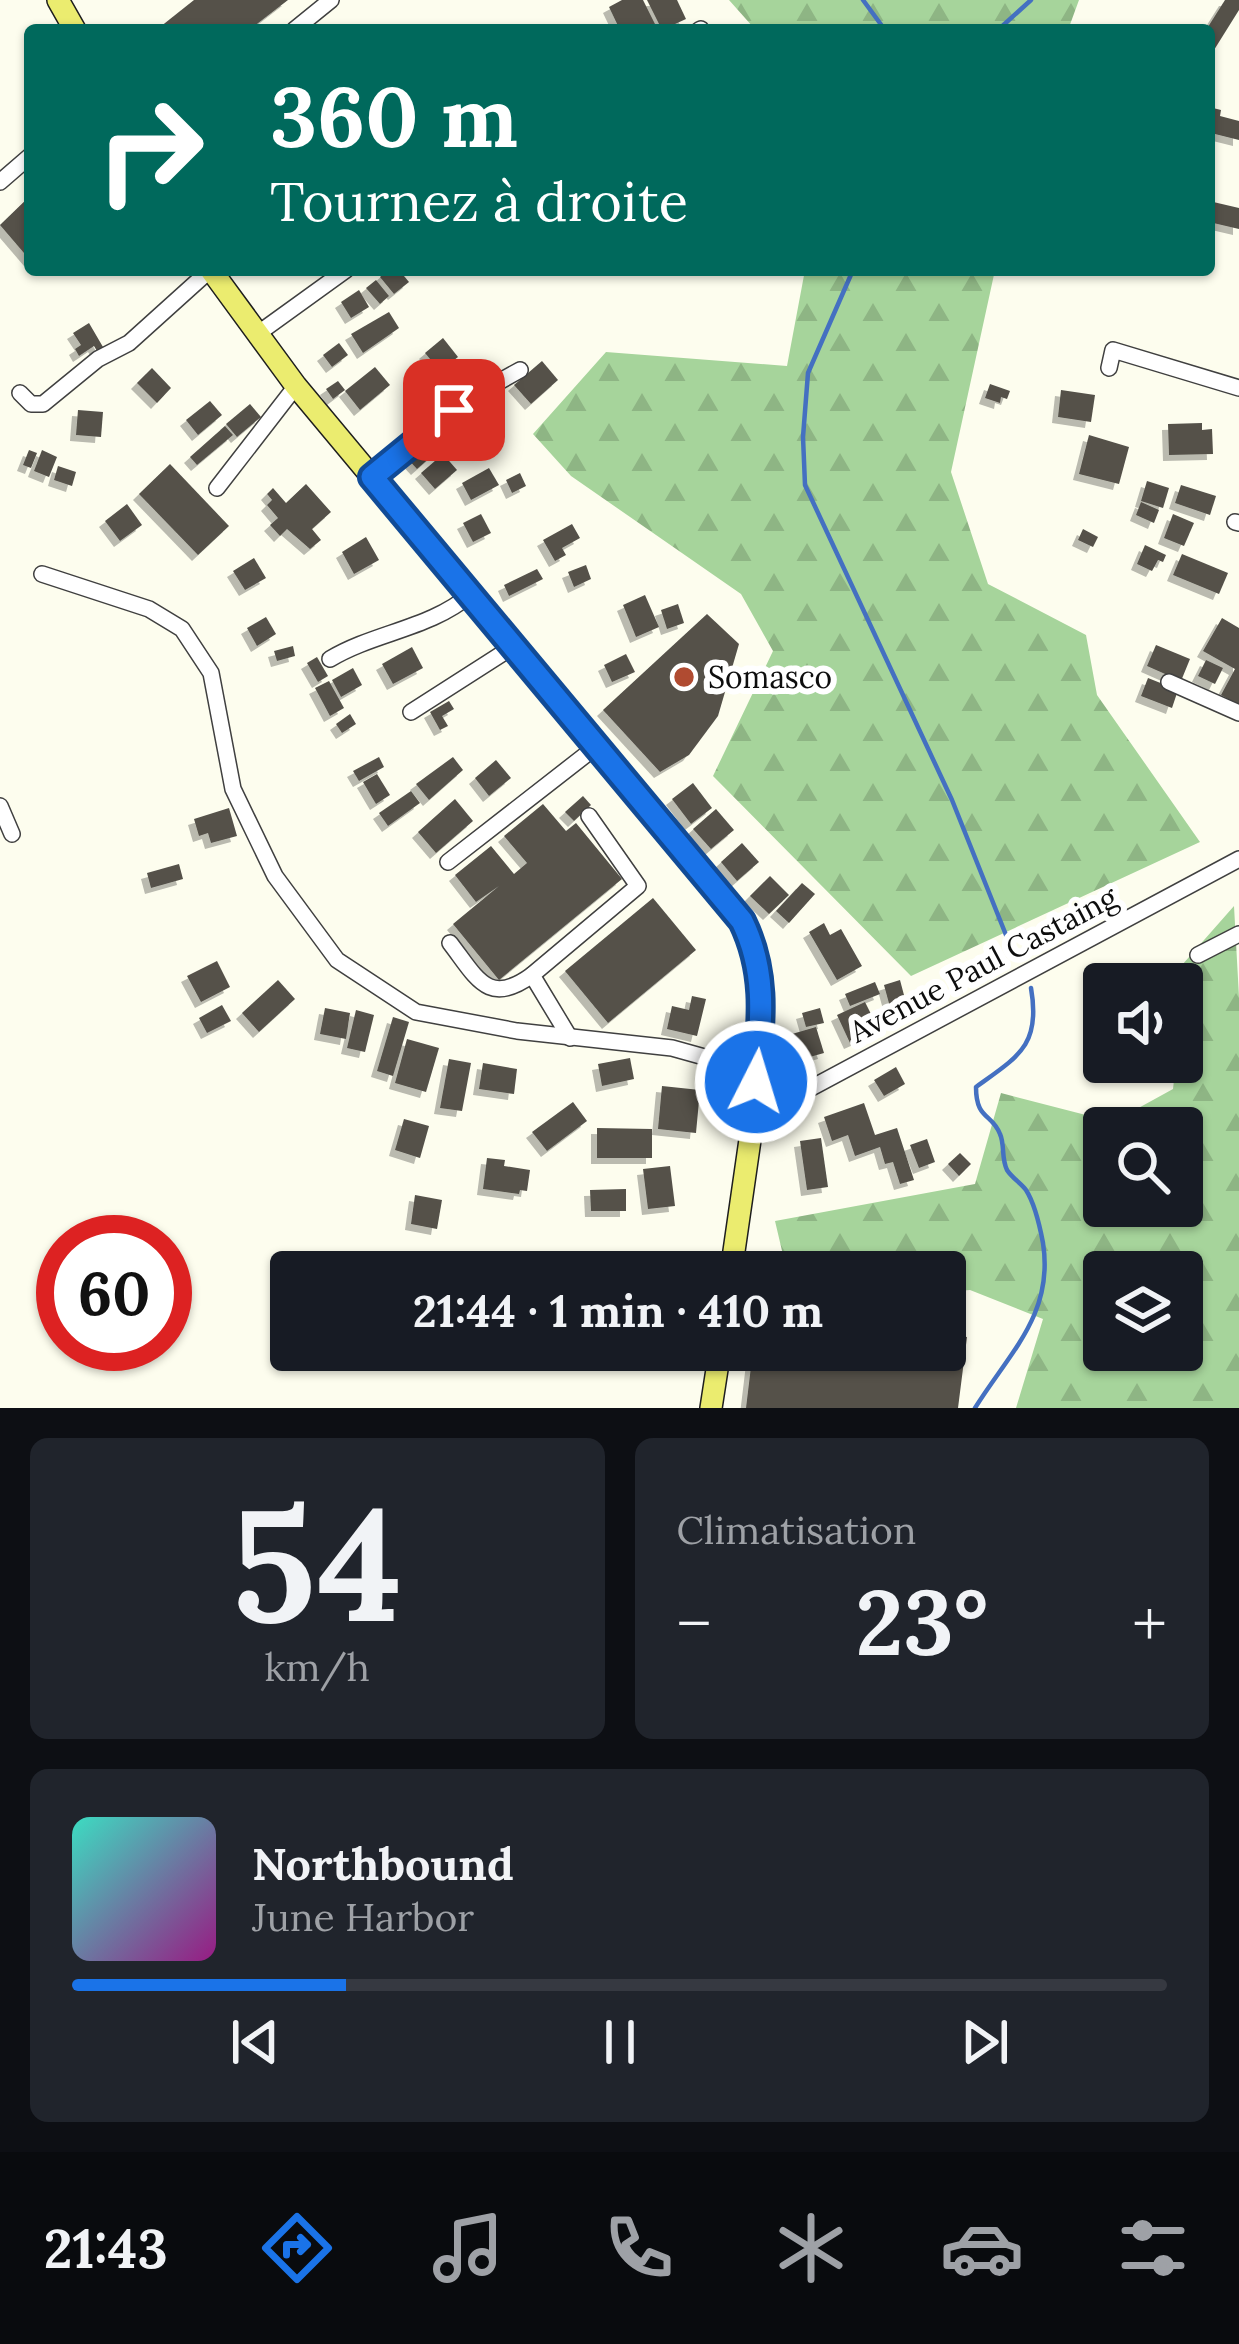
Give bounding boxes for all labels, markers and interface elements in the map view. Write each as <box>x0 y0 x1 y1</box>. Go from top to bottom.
text: 360 m <box>270 62 518 170</box>
icon: right <box>72 72 228 228</box>
text: Tournez à droite <box>270 167 688 236</box>
pin <box>403 359 505 461</box>
icon: arrive <box>421 377 487 443</box>
place label: Somasco <box>708 658 832 696</box>
marker: Somasco <box>671 664 697 690</box>
street label: Avenue Paul Castaing <box>842 877 1125 1052</box>
map controls <box>1083 963 1203 1371</box>
button: sound <box>1083 963 1203 1083</box>
position arrow <box>693 1019 819 1145</box>
button: search <box>1083 1107 1203 1227</box>
speed limit sign: 60 <box>36 1215 192 1371</box>
button: layers <box>1083 1251 1203 1371</box>
text: 21:44 · 1 min · 410 m <box>413 1282 823 1339</box>
text: 54 <box>232 1464 403 1664</box>
text: Climatisation <box>677 1505 917 1555</box>
text: 23° <box>855 1564 988 1680</box>
text: − <box>677 1581 711 1665</box>
text: + <box>1132 1581 1167 1665</box>
text: km/h <box>265 1642 370 1692</box>
text: Northbound <box>252 1835 514 1892</box>
text: June Harbor <box>252 1892 474 1942</box>
icon: previous <box>222 2009 288 2075</box>
icon: pause <box>587 2009 653 2075</box>
icon: next <box>952 2009 1018 2075</box>
icon: directions <box>255 2206 339 2290</box>
icon: music <box>426 2206 510 2290</box>
icon: phone <box>597 2206 681 2290</box>
icon: climate <box>769 2206 853 2290</box>
icon: car <box>940 2206 1024 2290</box>
icon: filters <box>1111 2206 1195 2290</box>
text: 21:43 <box>44 2214 168 2283</box>

